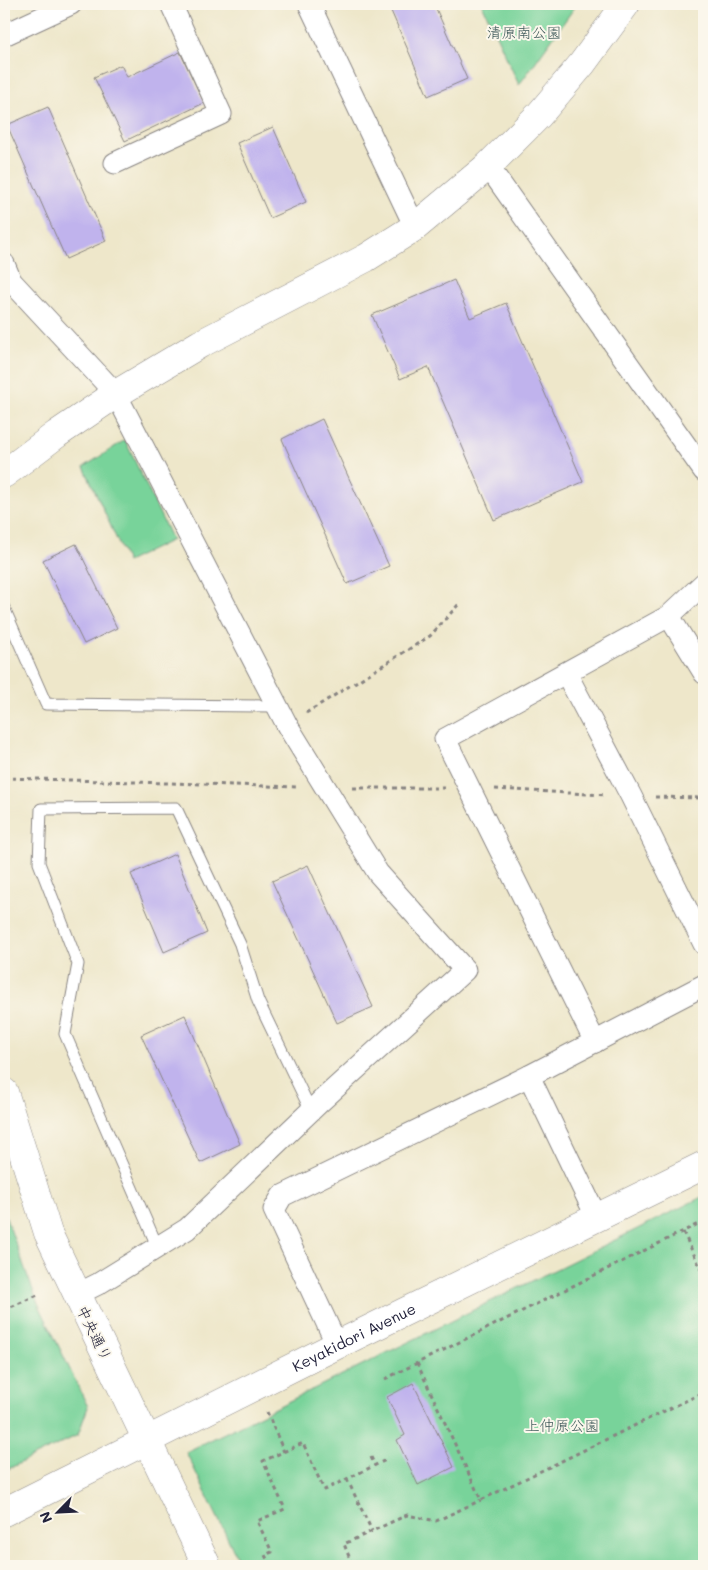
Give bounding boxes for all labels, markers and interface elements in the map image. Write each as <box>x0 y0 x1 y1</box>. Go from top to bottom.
park label: 清原南公園 <box>486 22 562 42</box>
street label: Keyakidori Avenue <box>288 1298 419 1376</box>
street label: 中央通り <box>73 1302 117 1364</box>
park label: 上仲原公園 <box>524 1415 600 1435</box>
north arrow <box>32 1488 82 1538</box>
text: N <box>35 1509 57 1526</box>

